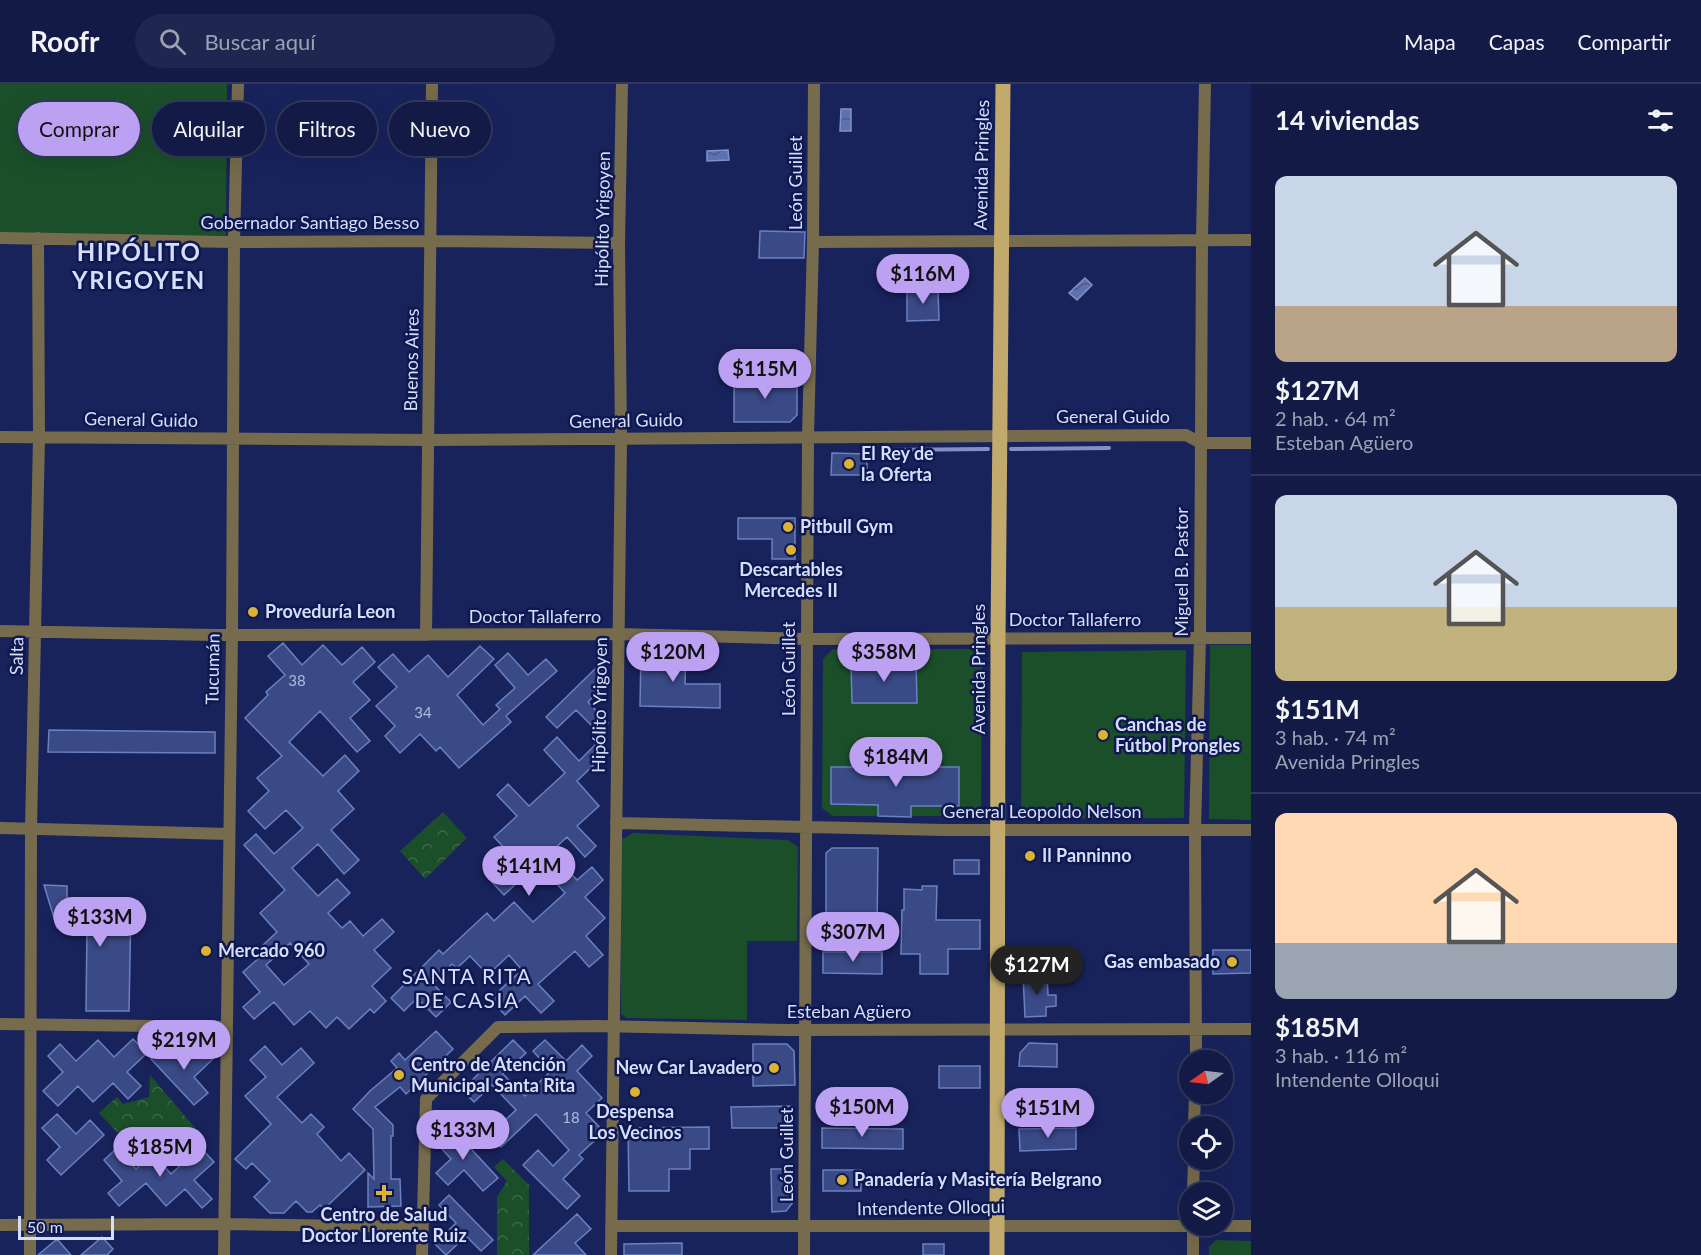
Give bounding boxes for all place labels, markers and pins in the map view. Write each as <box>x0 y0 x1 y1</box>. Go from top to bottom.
pin: $116M <box>881 254 965 305</box>
pin: $115M <box>723 349 807 400</box>
place label: El Rey de la Oferta <box>861 442 934 485</box>
marker: El Rey de la Oferta <box>842 457 856 471</box>
place label: Pitbull Gym <box>800 515 893 537</box>
marker: Pitbull Gym <box>781 520 795 534</box>
marker: Descartables Mercedes II <box>784 543 798 557</box>
place label: Descartables Mercedes II <box>739 558 843 601</box>
place label: Proveduría Leon <box>265 600 396 622</box>
marker: Proveduría Leon <box>246 605 260 619</box>
pin: $120M <box>631 632 715 683</box>
pin: $358M <box>842 632 926 683</box>
place label: Canchas de Fútbol Prongles <box>1115 713 1240 756</box>
marker: Canchas de Fútbol Prongles <box>1096 728 1110 742</box>
pin: $184M <box>854 737 938 788</box>
place label: Il Panninno <box>1042 844 1132 866</box>
pin: $141M <box>487 846 571 897</box>
marker: Il Panninno <box>1023 849 1037 863</box>
pin: $133M <box>58 897 142 948</box>
pin: $307M <box>811 912 895 963</box>
place label: Mercado 960 <box>218 939 325 961</box>
marker: Mercado 960 <box>199 944 213 958</box>
pin: $127M <box>995 945 1079 996</box>
place label: Gas embasado <box>1104 950 1220 972</box>
marker: Gas embasado <box>1225 955 1239 969</box>
pin: $219M <box>142 1020 226 1071</box>
place label: Centro de Atención Municipal Santa Rita <box>411 1053 575 1096</box>
place label: New Car Lavadero <box>615 1056 762 1078</box>
marker: New Car Lavadero <box>767 1061 781 1075</box>
marker: Centro de Atención Municipal Santa Rita <box>392 1068 406 1082</box>
marker: Despensa Los Vecinos <box>628 1085 642 1099</box>
pin: $150M <box>820 1087 904 1138</box>
pin: $151M <box>1006 1088 1090 1139</box>
place label: Despensa Los Vecinos <box>588 1100 682 1143</box>
pin: $133M <box>421 1110 505 1161</box>
pin: $185M <box>118 1127 202 1178</box>
place label: Panadería y Masitería Belgrano <box>854 1168 1102 1190</box>
marker: Panadería y Masitería Belgrano <box>835 1173 849 1187</box>
marker: Centro de Salud Doctor Llorente Ruiz <box>375 1184 393 1202</box>
place label: Centro de Salud Doctor Llorente Ruiz <box>301 1203 467 1246</box>

